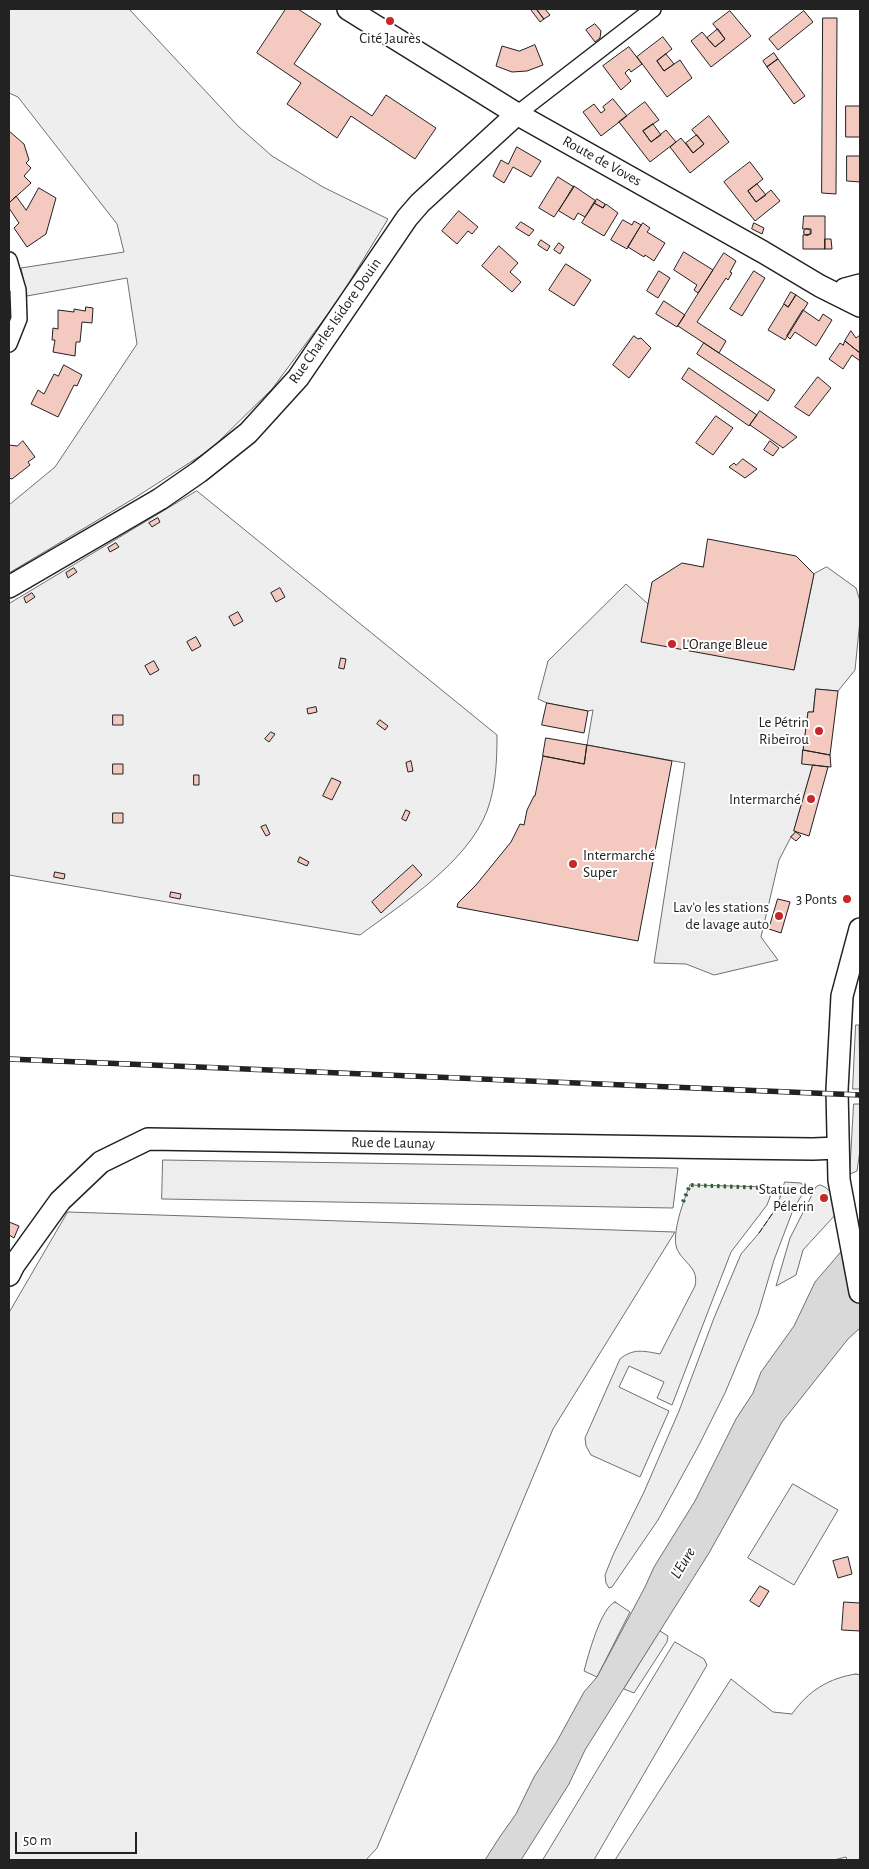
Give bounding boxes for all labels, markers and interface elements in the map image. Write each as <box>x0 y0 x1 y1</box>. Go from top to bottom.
marker: Cité Jaurès <box>384 15 396 27</box>
place label: Cité Jaurès <box>359 29 421 47</box>
street label: Route de Voves <box>559 132 645 190</box>
street label: Rue Charles Isidore Douin <box>285 255 385 387</box>
place label: L'Orange Bleue <box>682 635 768 653</box>
marker: L'Orange Bleue <box>666 638 678 650</box>
place label: Le Pétrin Ribeïrou <box>758 713 809 748</box>
marker: Le Pétrin Ribeïrou <box>813 725 825 737</box>
place label: Intermarché <box>729 790 801 808</box>
marker: Intermarché <box>805 793 817 805</box>
place label: Intermarché Super <box>583 846 655 881</box>
marker: Intermarché Super <box>567 858 579 870</box>
place label: 3 Ponts <box>796 890 837 908</box>
marker: 3 Ponts <box>841 893 853 905</box>
place label: Lav'o les stations de lavage auto <box>673 898 769 933</box>
marker: Lav'o les stations de lavage auto <box>773 910 785 922</box>
street label: Rue de Launay <box>351 1133 435 1153</box>
place label: Statue de Pélerin <box>759 1180 814 1215</box>
marker: Statue de Pélerin <box>818 1192 830 1204</box>
water label: L'Eure <box>666 1544 700 1582</box>
scale bar <box>18 1822 140 1854</box>
text: 50 m <box>23 1833 52 1848</box>

